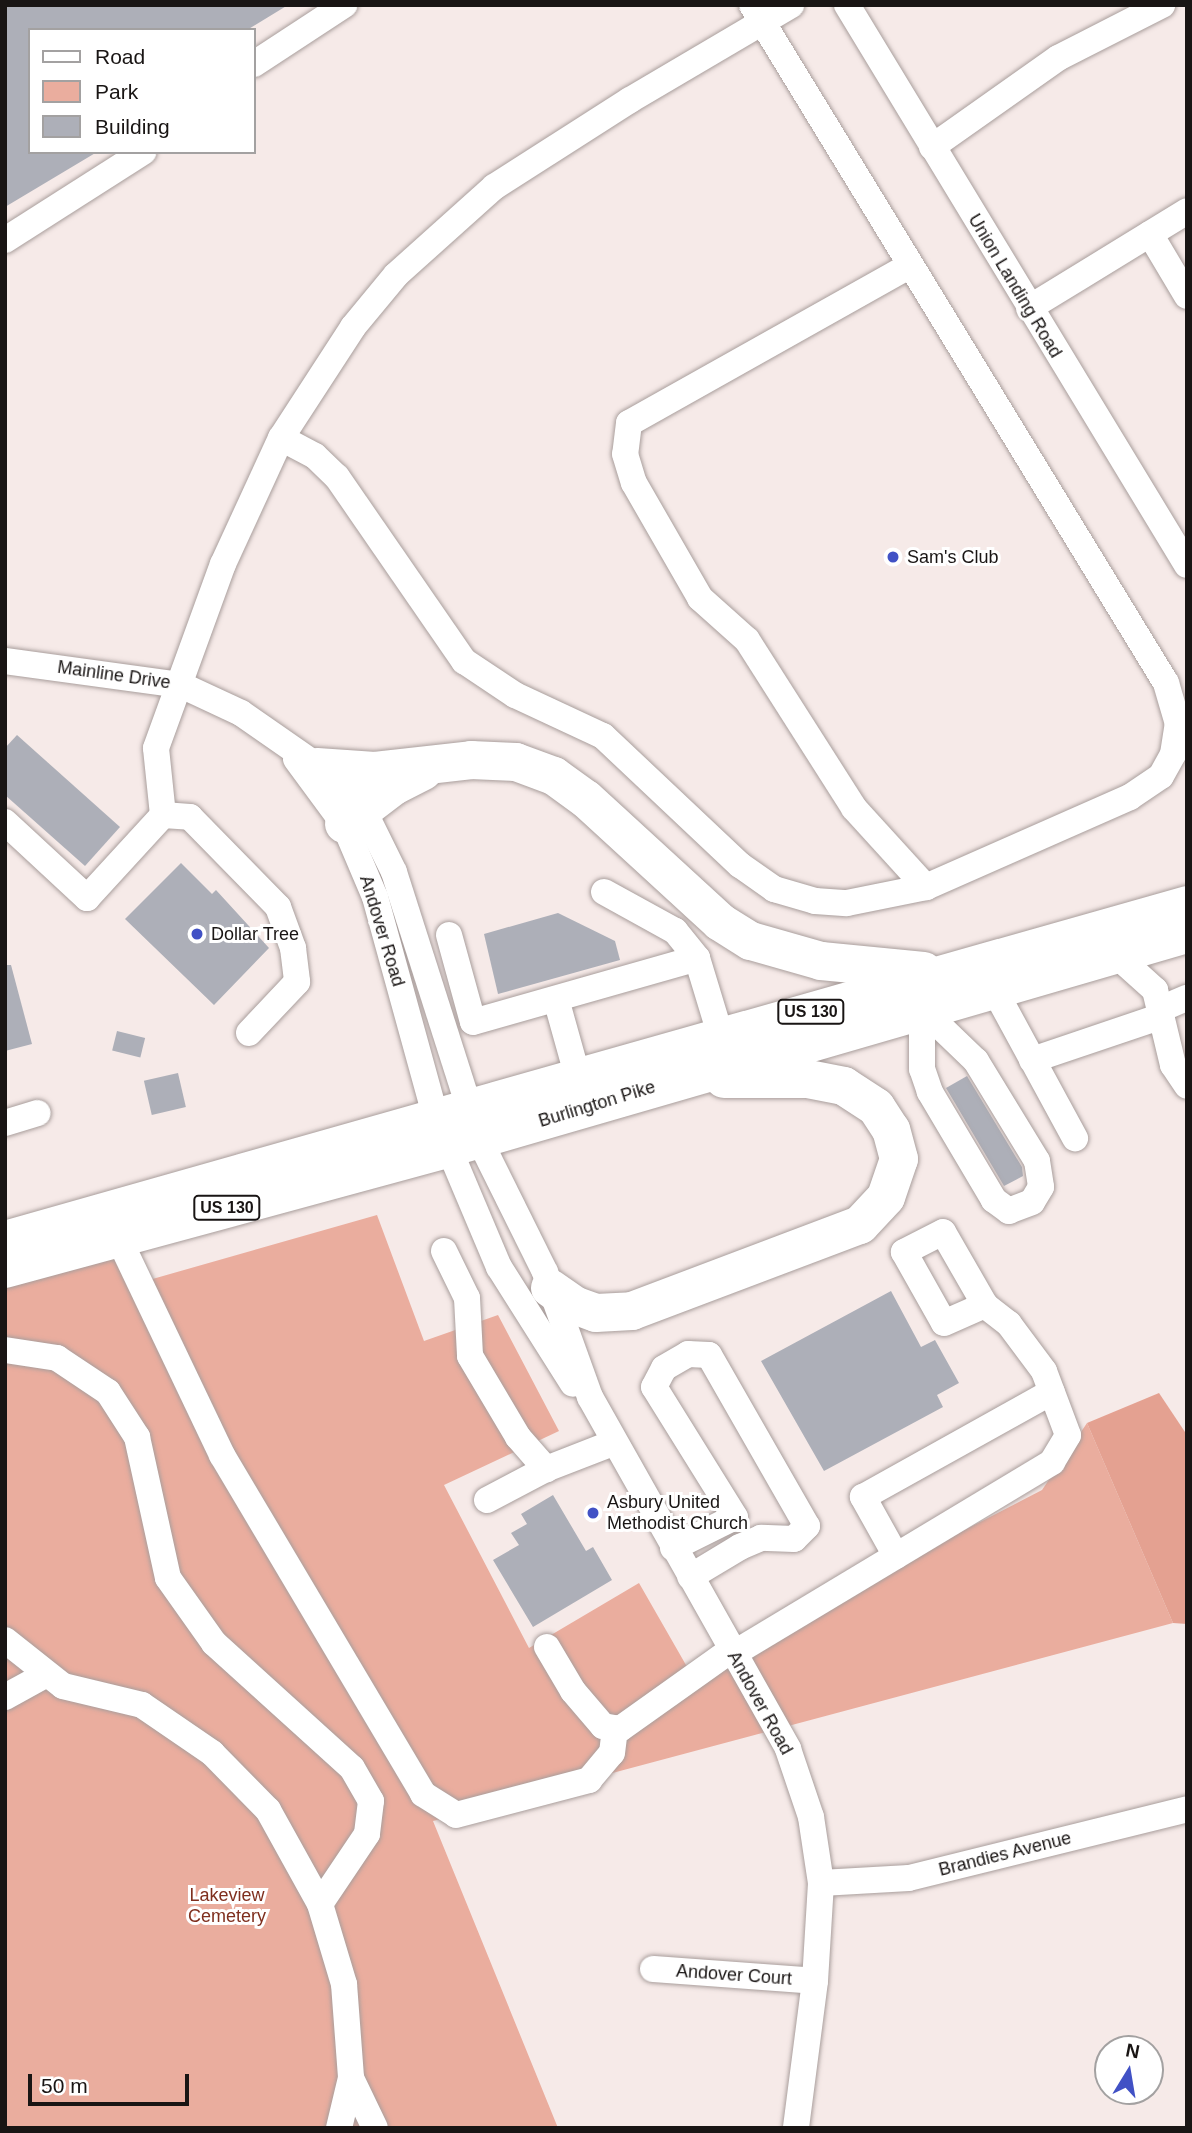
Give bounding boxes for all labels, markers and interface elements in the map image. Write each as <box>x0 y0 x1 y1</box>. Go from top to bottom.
legend <box>28 28 256 154</box>
text: Road <box>95 45 145 68</box>
text: Park <box>95 80 138 103</box>
text: Building <box>95 115 170 138</box>
street label: Union Landing Road <box>963 210 1067 362</box>
place label: Sam's Club <box>907 546 998 568</box>
marker: Sam's Club <box>885 549 901 565</box>
street label: Mainline Drive <box>56 656 172 694</box>
street label: Andover Road <box>355 873 409 989</box>
place label: Dollar Tree <box>211 923 299 945</box>
marker: Dollar Tree <box>189 926 205 942</box>
road number: US 130 <box>776 1000 846 1024</box>
street label: Burlington Pike <box>536 1076 658 1132</box>
road number: US 130 <box>192 1196 262 1220</box>
place label: Asbury United Methodist Church <box>607 1492 748 1534</box>
marker: Asbury United Methodist Church <box>585 1505 601 1521</box>
street label: Andover Road <box>723 1647 797 1759</box>
street label: Brandies Avenue <box>936 1827 1074 1881</box>
park label: Lakeview Cemetery <box>188 1885 266 1927</box>
street label: Andover Court <box>675 1960 793 1990</box>
north arrow <box>1094 2035 1164 2105</box>
text: N <box>1124 2039 1141 2062</box>
scale bar <box>32 2060 192 2104</box>
text: 50 m <box>41 2074 88 2097</box>

